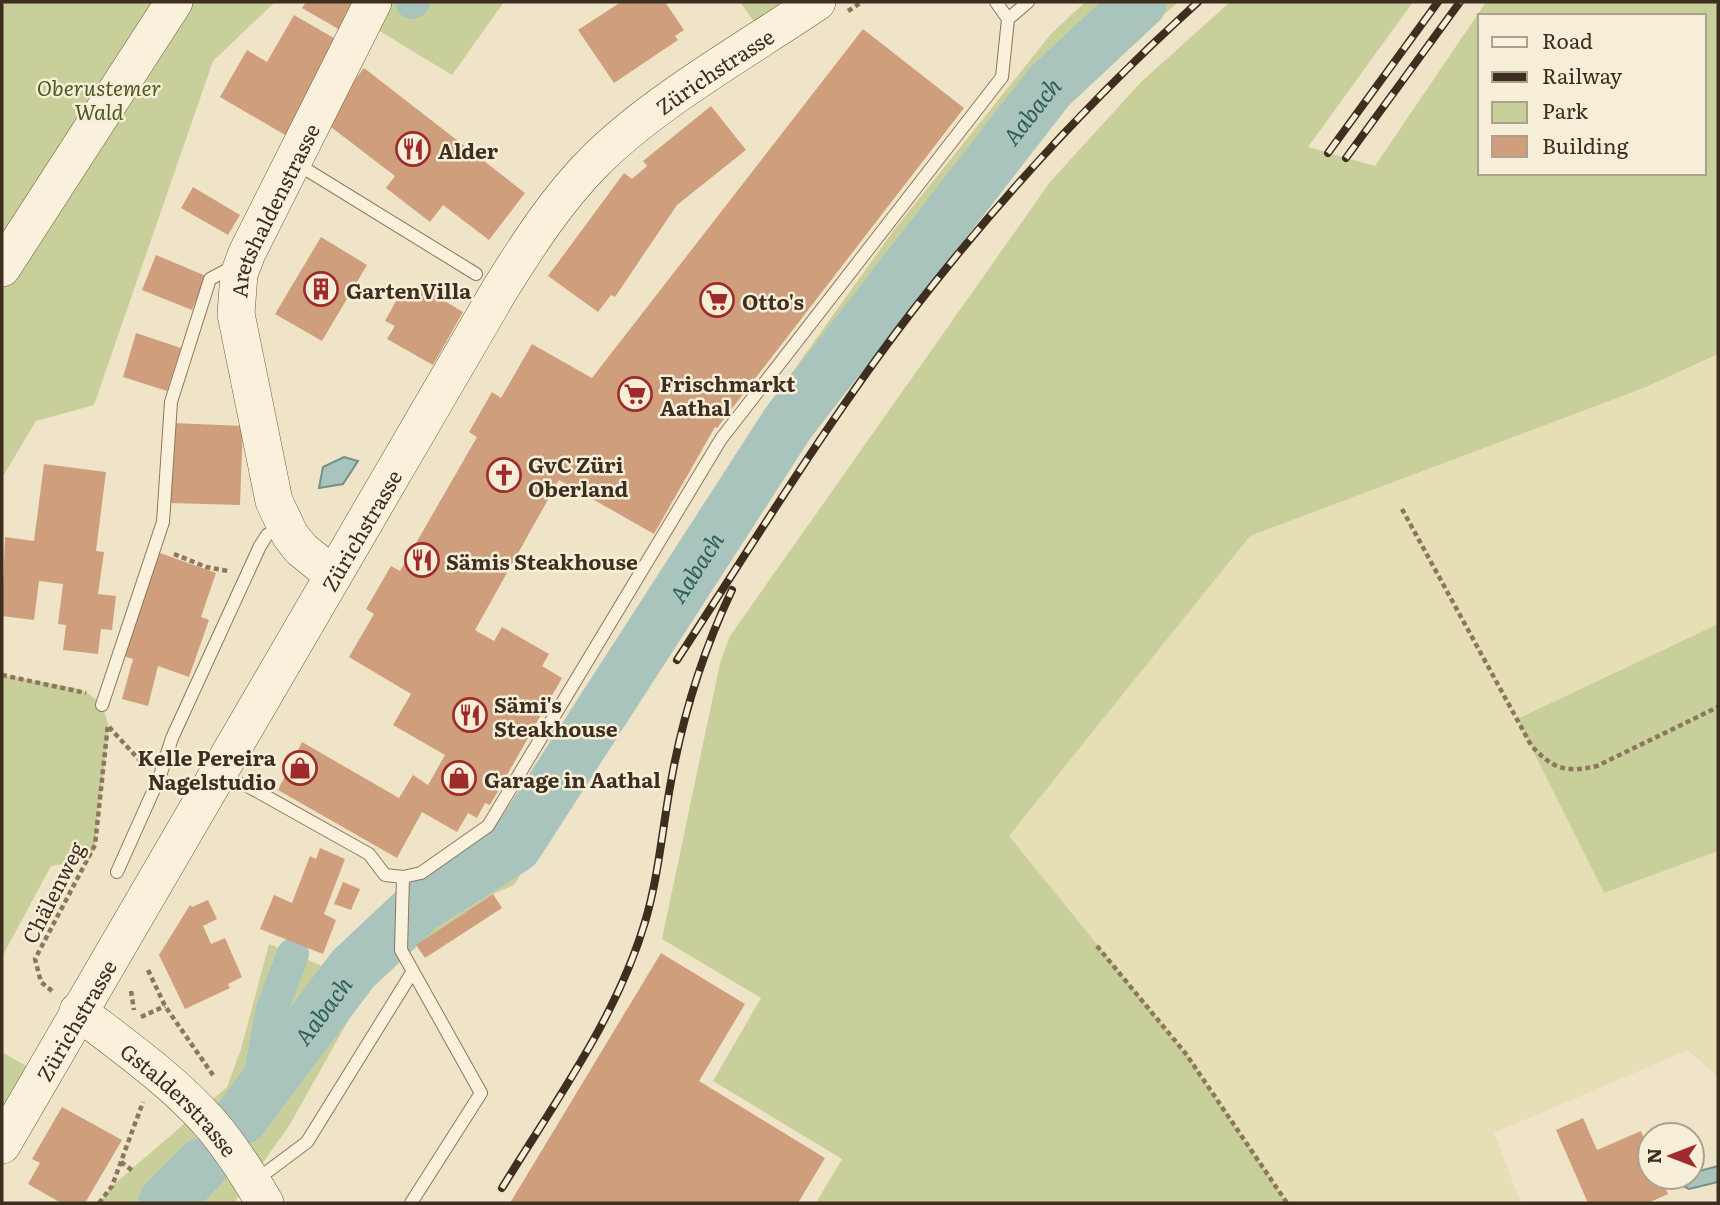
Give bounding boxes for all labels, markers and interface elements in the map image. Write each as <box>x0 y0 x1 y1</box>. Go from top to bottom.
legend <box>1478 14 1706 175</box>
street label: Zürichstrasse <box>648 19 779 121</box>
text: Road <box>1542 24 1593 55</box>
text: Railway <box>1542 59 1623 90</box>
water label: Aabach <box>993 68 1068 152</box>
park label: Oberustemer Wald <box>37 71 161 126</box>
text: Park <box>1542 94 1588 125</box>
street label: Aretshaldenstrasse <box>222 117 326 299</box>
text: Building <box>1542 129 1629 160</box>
restaurant icon: Alder <box>394 130 432 168</box>
place label: Alder <box>438 134 499 165</box>
building icon: GartenVilla <box>302 270 340 308</box>
place label: GartenVilla <box>346 274 472 305</box>
supermarket icon: Otto's <box>698 281 736 319</box>
place label: Otto's <box>742 285 804 316</box>
place label: Frischmarkt Aathal <box>660 367 796 422</box>
supermarket icon: Frischmarkt Aathal <box>616 375 654 413</box>
place label: GvC Züri Oberland <box>528 448 629 503</box>
church icon: GvC Züri Oberland <box>485 456 523 494</box>
street label: Zürichstrasse <box>312 463 408 596</box>
water label: Aabach <box>660 524 731 609</box>
restaurant icon: Sämis Steakhouse <box>403 541 441 579</box>
place label: Sämis Steakhouse <box>446 545 638 576</box>
place label: Sämi's Steakhouse <box>494 688 618 743</box>
restaurant icon: Sämi's Steakhouse <box>451 696 489 734</box>
place label: Kelle Pereira Nagelstudio <box>138 741 277 796</box>
shop icon: Kelle Pereira Nagelstudio <box>281 749 319 787</box>
shop icon: Garage in Aathal <box>440 759 478 797</box>
place label: Garage in Aathal <box>484 763 661 794</box>
street label: Chälenweg <box>13 835 91 948</box>
street label: Zürichstrasse <box>27 953 123 1086</box>
water label: Aabach <box>285 968 360 1052</box>
street label: Gstalderstrasse <box>115 1034 246 1162</box>
north arrow <box>1636 1121 1706 1191</box>
text: N <box>1639 1148 1667 1164</box>

